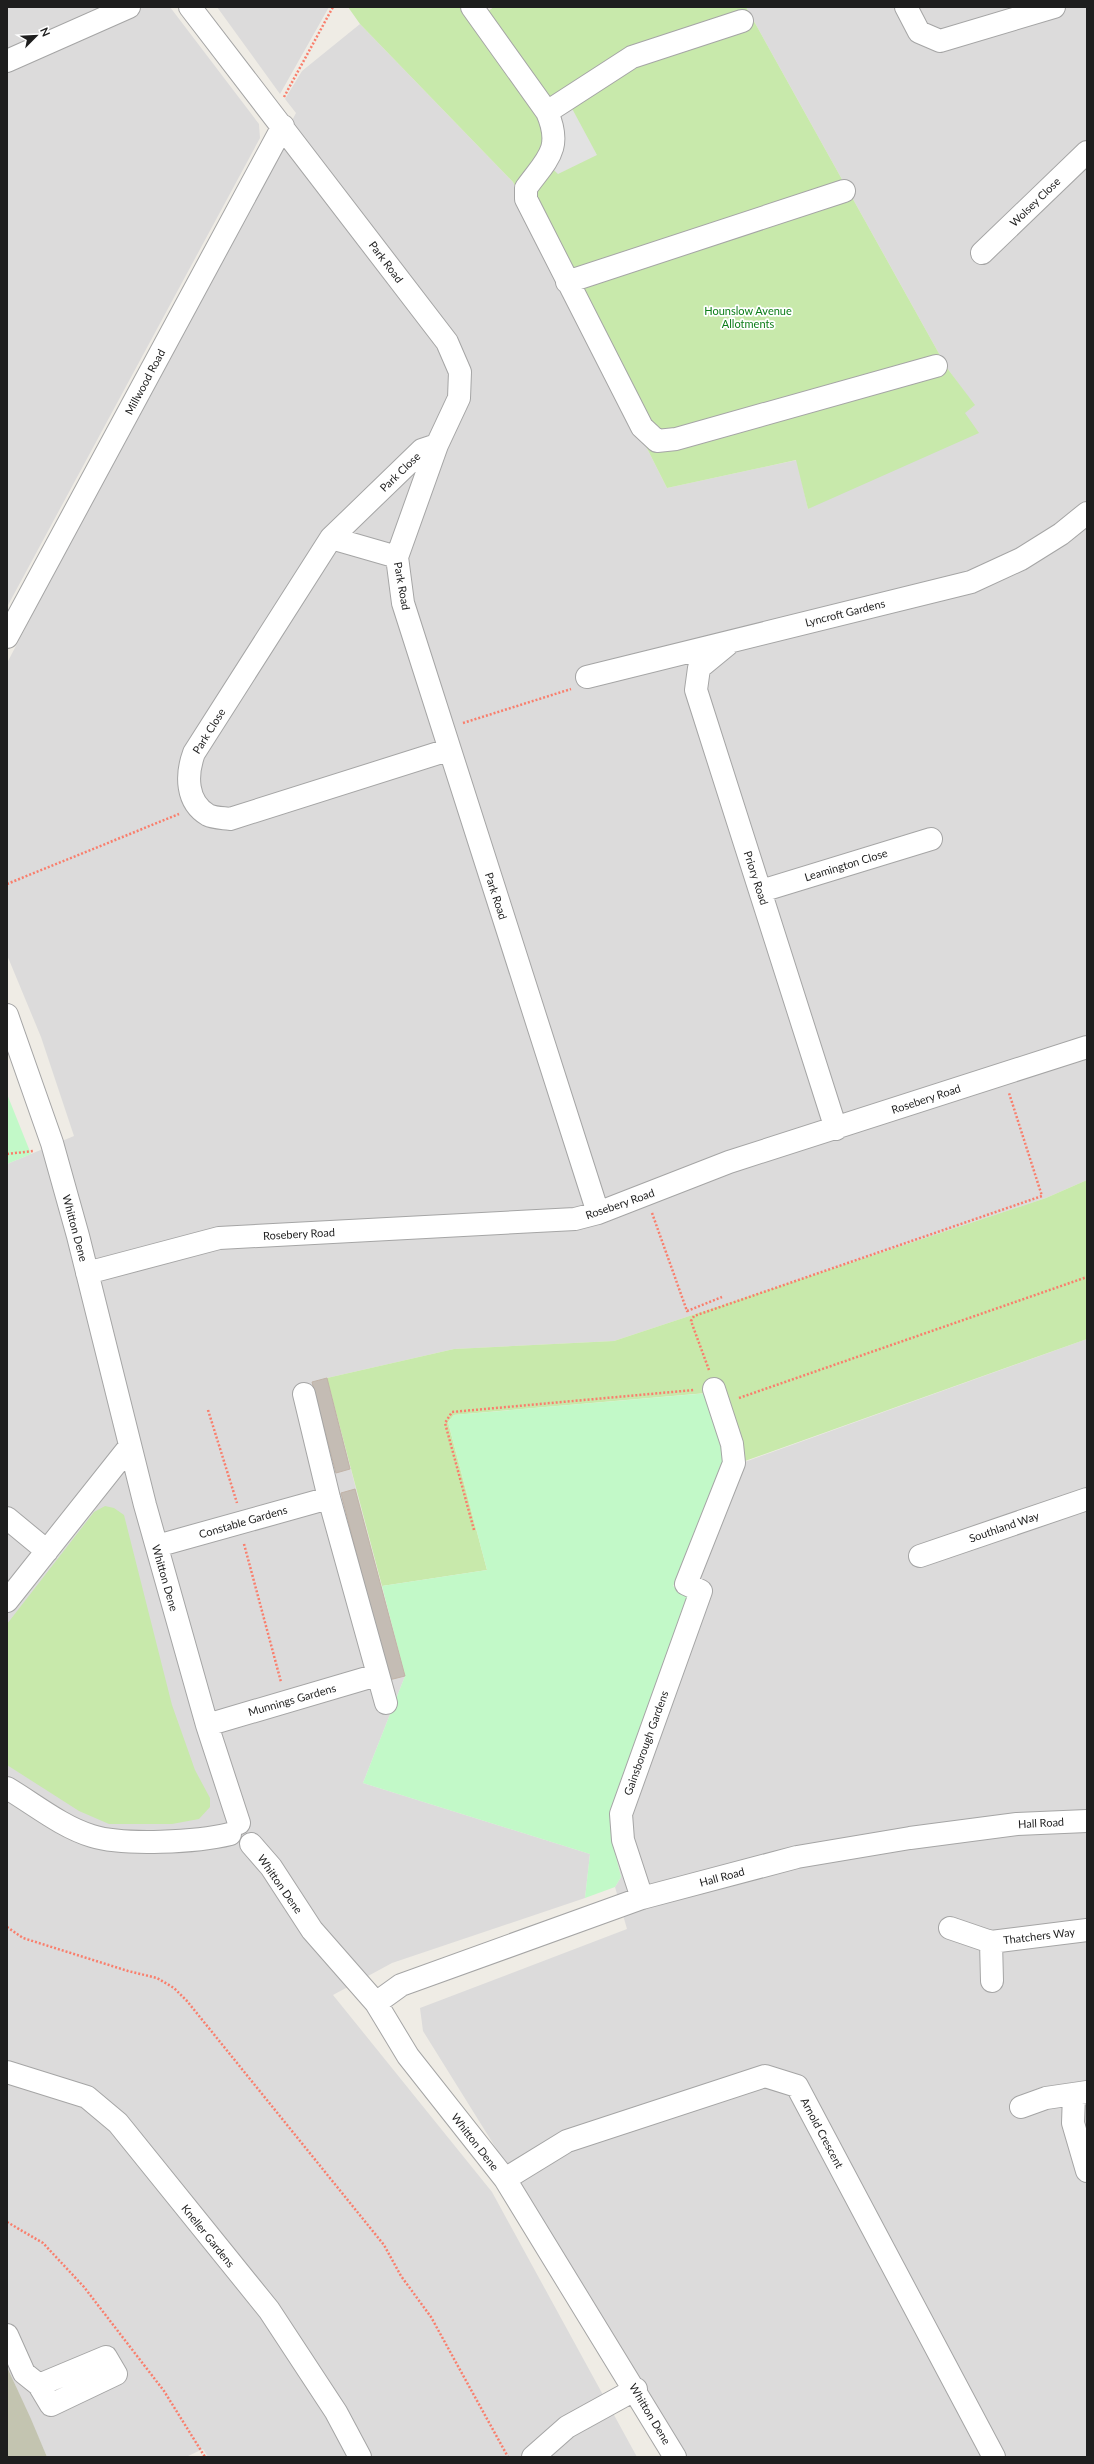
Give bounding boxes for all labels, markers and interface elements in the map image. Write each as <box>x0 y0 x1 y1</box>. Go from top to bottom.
north arrow <box>16 16 56 56</box>
text: N <box>38 25 53 38</box>
street label: Wolsey Close <box>1007 174 1063 229</box>
street label: Park Road <box>367 238 406 285</box>
park label: Hounslow Avenue Allotments <box>704 304 792 330</box>
street label: Millwood Road <box>122 347 167 417</box>
street label: Park Close <box>377 449 423 494</box>
street label: Park Road <box>392 561 413 611</box>
street label: Lyncroft Gardens <box>803 596 886 629</box>
street label: Park Close <box>190 705 228 756</box>
street label: Leamington Close <box>803 846 889 883</box>
street label: Priory Road <box>742 849 771 906</box>
street label: Park Road <box>483 871 510 921</box>
street label: Rosebery Road <box>890 1081 962 1116</box>
street label: Rosebery Road <box>584 1186 656 1221</box>
street label: Whitton Dene <box>60 1193 91 1263</box>
street label: Rosebery Road <box>263 1225 335 1242</box>
street label: Constable Gardens <box>197 1503 289 1540</box>
street label: Southland Way <box>967 1508 1041 1545</box>
street label: Whitton Dene <box>150 1543 181 1613</box>
street label: Munnings Gardens <box>246 1681 337 1718</box>
street label: Gainsborough Gardens <box>621 1689 671 1797</box>
street label: Hall Road <box>1018 1815 1064 1830</box>
street label: Whitton Dene <box>255 1852 306 1916</box>
street label: Hall Road <box>698 1864 746 1889</box>
street label: Thatchers Way <box>1002 1925 1076 1946</box>
street label: Arnold Crescent <box>798 2095 847 2170</box>
street label: Whitton Dene <box>449 2111 502 2173</box>
street label: Kneller Gardens <box>179 2202 238 2270</box>
street label: Whitton Dene <box>627 2381 674 2447</box>

